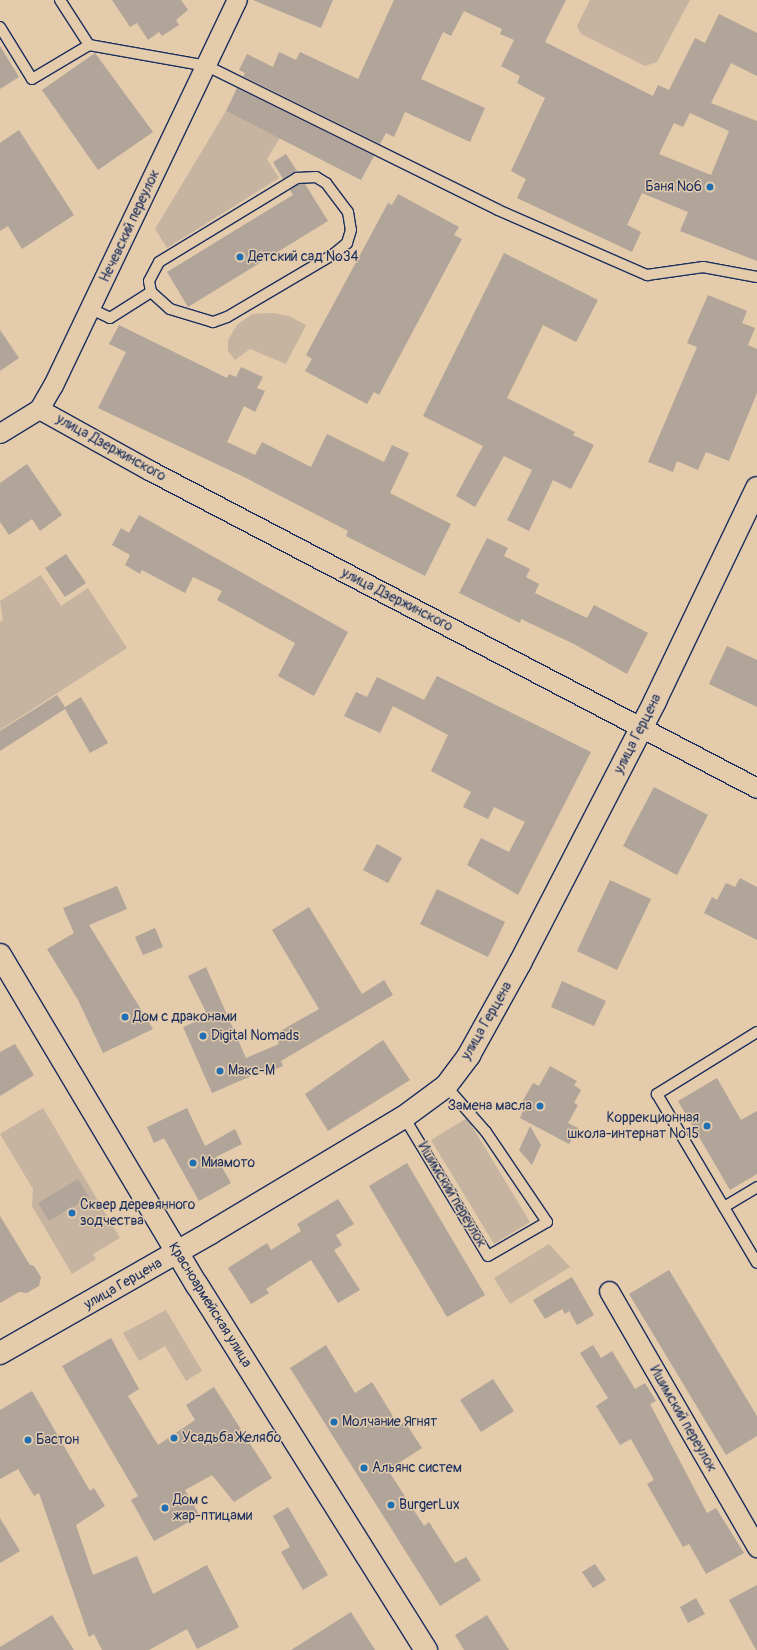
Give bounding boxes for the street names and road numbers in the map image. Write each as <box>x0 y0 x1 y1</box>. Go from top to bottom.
street label: Нечевский переулок <box>96 167 164 285</box>
street label: улица Дзержинского <box>53 411 169 485</box>
street label: улица Дзержинского <box>338 565 456 635</box>
street label: улица Герцена <box>611 691 665 777</box>
street label: улица Герцена <box>458 979 516 1063</box>
street label: Ишимский переулок <box>414 1139 490 1251</box>
street label: Красноармейская улица <box>165 1239 255 1371</box>
street label: улица Герцена <box>81 1255 165 1313</box>
street label: Ишимский переулок <box>646 1363 720 1475</box>

